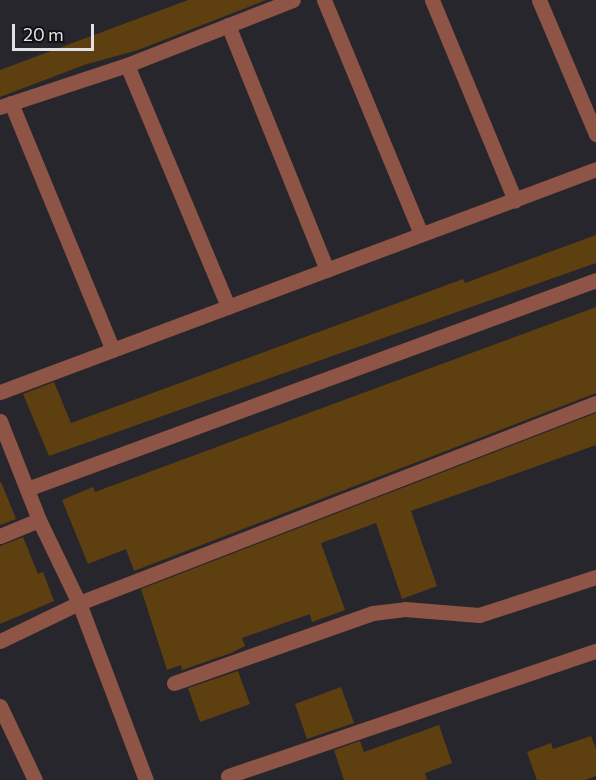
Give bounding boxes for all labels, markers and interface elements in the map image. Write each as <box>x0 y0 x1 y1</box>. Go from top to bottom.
scale bar <box>15 12 98 50</box>
text: 20 m <box>23 23 64 45</box>

